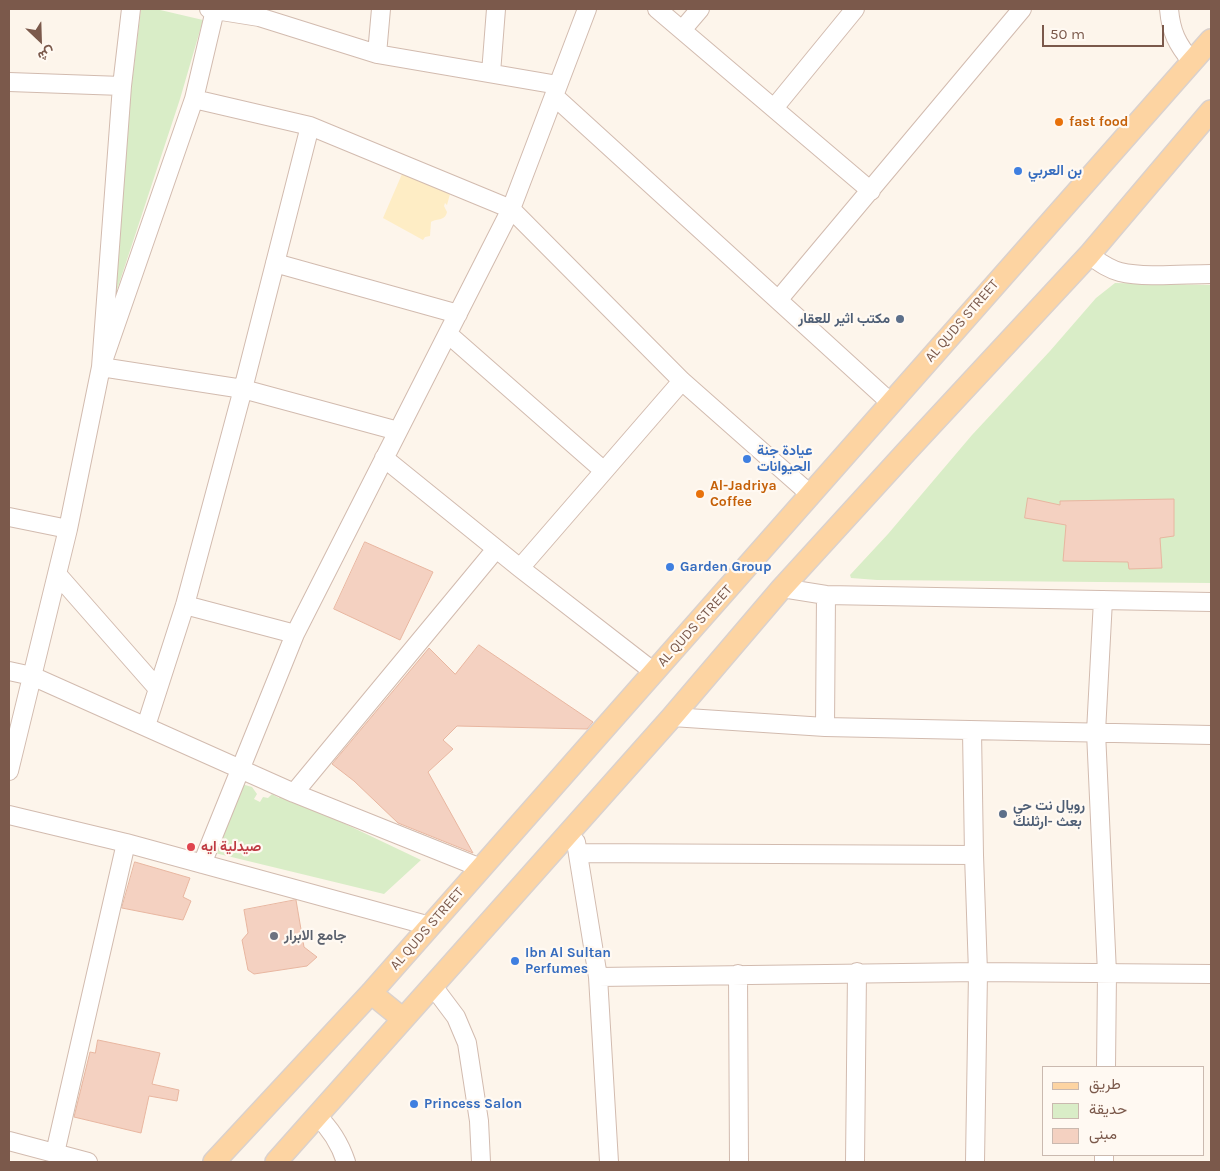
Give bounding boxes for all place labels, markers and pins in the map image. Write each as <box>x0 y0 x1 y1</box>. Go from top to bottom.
place label: fast food <box>1069 114 1128 130</box>
marker: fast food <box>1053 116 1065 128</box>
place label: بن العربي <box>1028 163 1082 179</box>
marker: بن العربي <box>1012 165 1024 177</box>
place label: مكتب اثير للعقار <box>798 311 890 327</box>
marker: مكتب اثير للعقار <box>894 313 906 325</box>
place label: عيادة جنة الحيوانات <box>757 443 812 476</box>
marker: عيادة جنة الحيوانات <box>741 453 753 465</box>
place label: Al-Jadriya Coffee <box>710 478 777 511</box>
marker: Al-Jadriya Coffee <box>694 488 706 500</box>
place label: Garden Group <box>680 559 772 575</box>
marker: Garden Group <box>664 561 676 573</box>
place label: رويال نت حي بعث -ارثلنك <box>1013 798 1085 830</box>
marker: رويال نت حي بعث -ارثلنك <box>997 808 1009 820</box>
place label: صیدلیة ایە <box>201 839 261 855</box>
marker: صیدلیة ایە <box>185 841 197 853</box>
place label: جامع الابرار <box>284 928 347 944</box>
marker: جامع الابرار <box>268 930 280 942</box>
place label: Ibn Al Sultan Perfumes <box>525 945 611 978</box>
marker: Ibn Al Sultan Perfumes <box>509 955 521 967</box>
place label: Princess Salon <box>424 1096 522 1112</box>
marker: Princess Salon <box>408 1098 420 1110</box>

